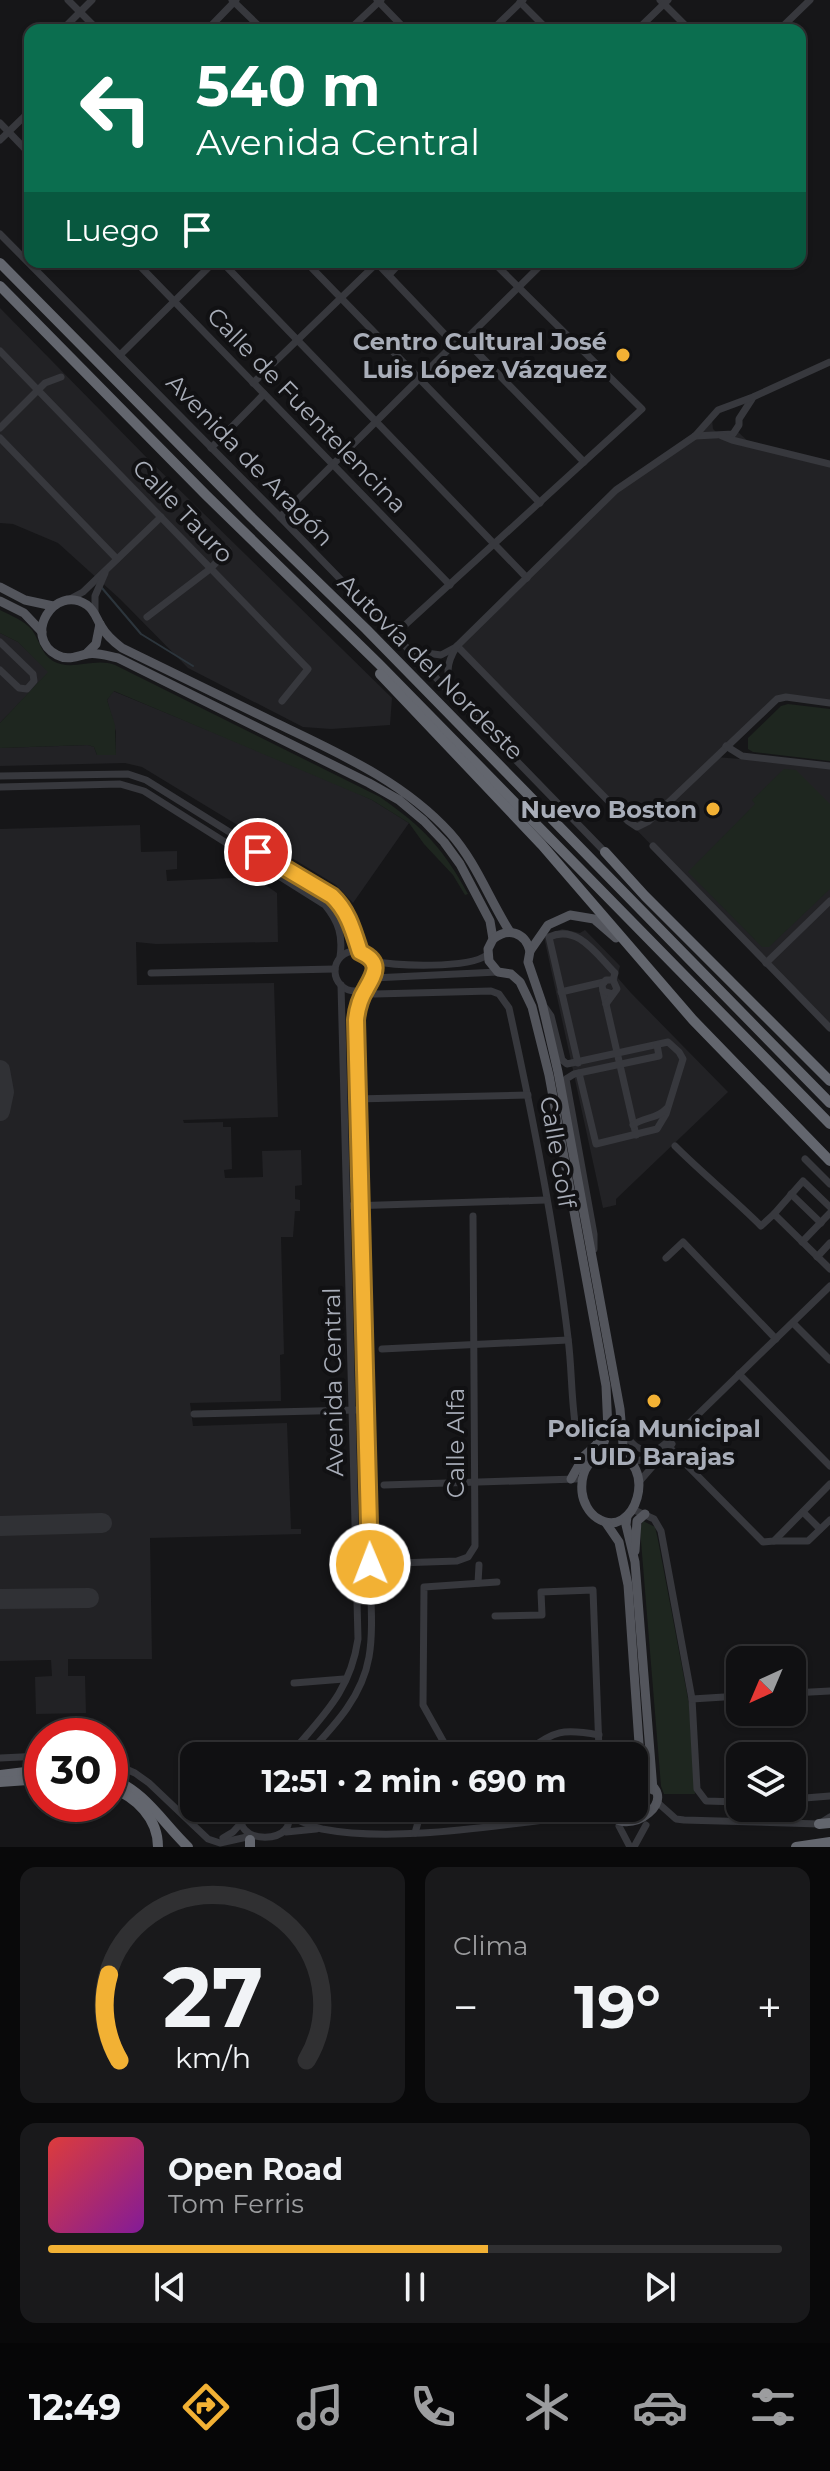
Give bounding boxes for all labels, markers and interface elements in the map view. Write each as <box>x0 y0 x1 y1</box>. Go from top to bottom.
text: 540 m <box>196 52 381 120</box>
icon: left <box>64 56 168 160</box>
text: Avenida Central <box>196 120 480 164</box>
icon: arrive <box>175 208 219 252</box>
text: Luego <box>64 212 159 249</box>
street label: Calle de Fuentelencina <box>201 301 413 519</box>
place label: Centro Cultural José Luis López Vázquez <box>353 327 607 384</box>
marker: Centro Cultural José Luis López Vázquez <box>614 346 632 364</box>
street label: Avenida de Aragón <box>160 368 340 552</box>
street label: Calle Tauro <box>127 453 239 569</box>
street label: Autovía del Nordeste <box>332 568 530 766</box>
place label: Nuevo Boston <box>521 795 697 824</box>
marker: Nuevo Boston <box>704 800 722 818</box>
pin <box>224 818 292 886</box>
icon: arrive <box>236 830 280 874</box>
street label: Calle Golf <box>534 1094 582 1211</box>
street label: Avenida Central <box>317 1287 349 1477</box>
street label: Calle Alfa <box>441 1388 470 1498</box>
marker: Policía Municipal - UID Barajas <box>645 1392 663 1410</box>
place label: Policía Municipal - UID Barajas <box>547 1414 761 1471</box>
position arrow <box>328 1522 412 1606</box>
north arrow <box>726 1646 806 1726</box>
map controls <box>726 1646 806 1822</box>
speed limit sign: 30 <box>24 1718 128 1822</box>
button: layers <box>726 1742 806 1822</box>
text: 12:51 · 2 min · 690 m <box>262 1763 566 1800</box>
text: Clima <box>453 1930 528 1962</box>
text: 27 <box>162 1946 263 2048</box>
text: 19° <box>574 1970 661 2043</box>
text: − <box>453 1980 478 2034</box>
text: + <box>757 1980 782 2034</box>
text: km/h <box>174 2040 251 2075</box>
text: Open Road <box>168 2151 343 2188</box>
text: Tom Ferris <box>168 2188 304 2220</box>
icon: previous <box>148 2265 192 2309</box>
icon: pause <box>393 2265 437 2309</box>
icon: next <box>638 2265 682 2309</box>
icon: directions <box>178 2379 234 2435</box>
icon: music <box>292 2379 348 2435</box>
icon: phone <box>405 2379 461 2435</box>
icon: climate <box>519 2379 575 2435</box>
icon: car <box>632 2379 688 2435</box>
icon: filters <box>745 2379 801 2435</box>
text: 12:49 <box>29 2385 121 2429</box>

